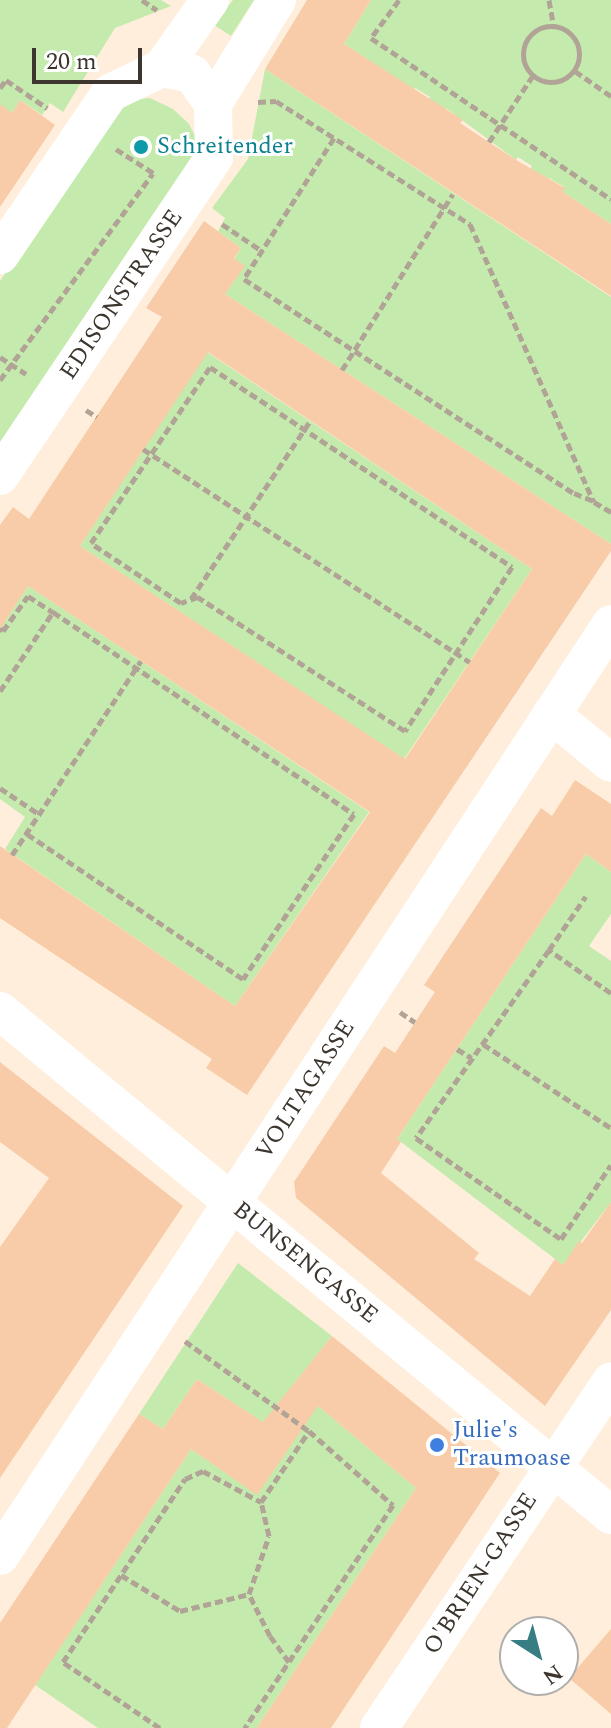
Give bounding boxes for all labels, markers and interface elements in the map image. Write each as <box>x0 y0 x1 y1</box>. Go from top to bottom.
scale bar <box>36 32 146 82</box>
text: 20 m <box>46 44 97 80</box>
place label: Schreitender <box>157 133 293 161</box>
marker: Schreitender <box>132 138 150 156</box>
street label: EDISONSTRASSE <box>54 205 190 385</box>
street label: VOLTAGASSE <box>250 1015 362 1165</box>
street label: BUNSENGASSE <box>227 1196 383 1330</box>
place label: Julie's Traumoase <box>453 1417 571 1473</box>
marker: Julie's Traumoase <box>428 1436 446 1454</box>
street label: O'BRIEN-GASSE <box>418 1488 544 1660</box>
north arrow <box>499 1616 579 1696</box>
text: N <box>535 1656 569 1693</box>

